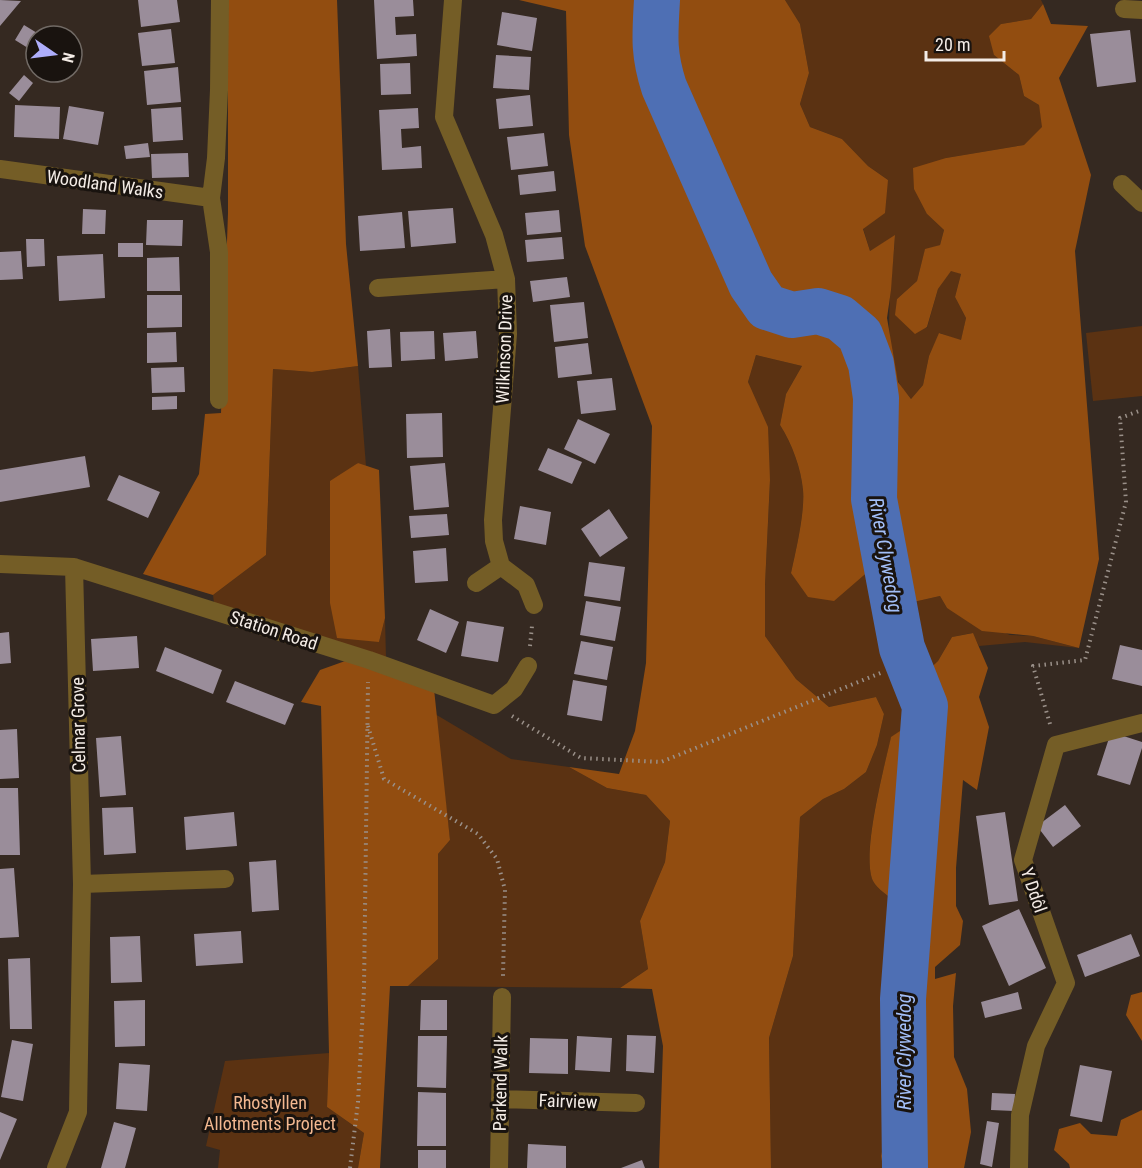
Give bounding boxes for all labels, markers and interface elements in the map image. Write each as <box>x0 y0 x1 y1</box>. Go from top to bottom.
north arrow <box>24 24 84 84</box>
scale bar <box>926 24 1004 62</box>
text: 20 m <box>935 34 970 55</box>
text: N <box>58 50 78 65</box>
street label: Woodland Walks <box>45 165 165 203</box>
street label: Wilkinson Drive <box>492 294 516 404</box>
water label: River Clywedog <box>864 495 908 615</box>
street label: Station Road <box>228 606 320 654</box>
street label: Celmar Grove <box>67 677 89 773</box>
street label: Y Ddôl <box>1017 865 1051 915</box>
water label: River Clywedog <box>892 993 916 1110</box>
street label: Parkend Walk <box>489 1035 511 1131</box>
street label: Fairview <box>538 1089 598 1113</box>
park label: Rhostyllen Allotments Project <box>204 1092 336 1134</box>

